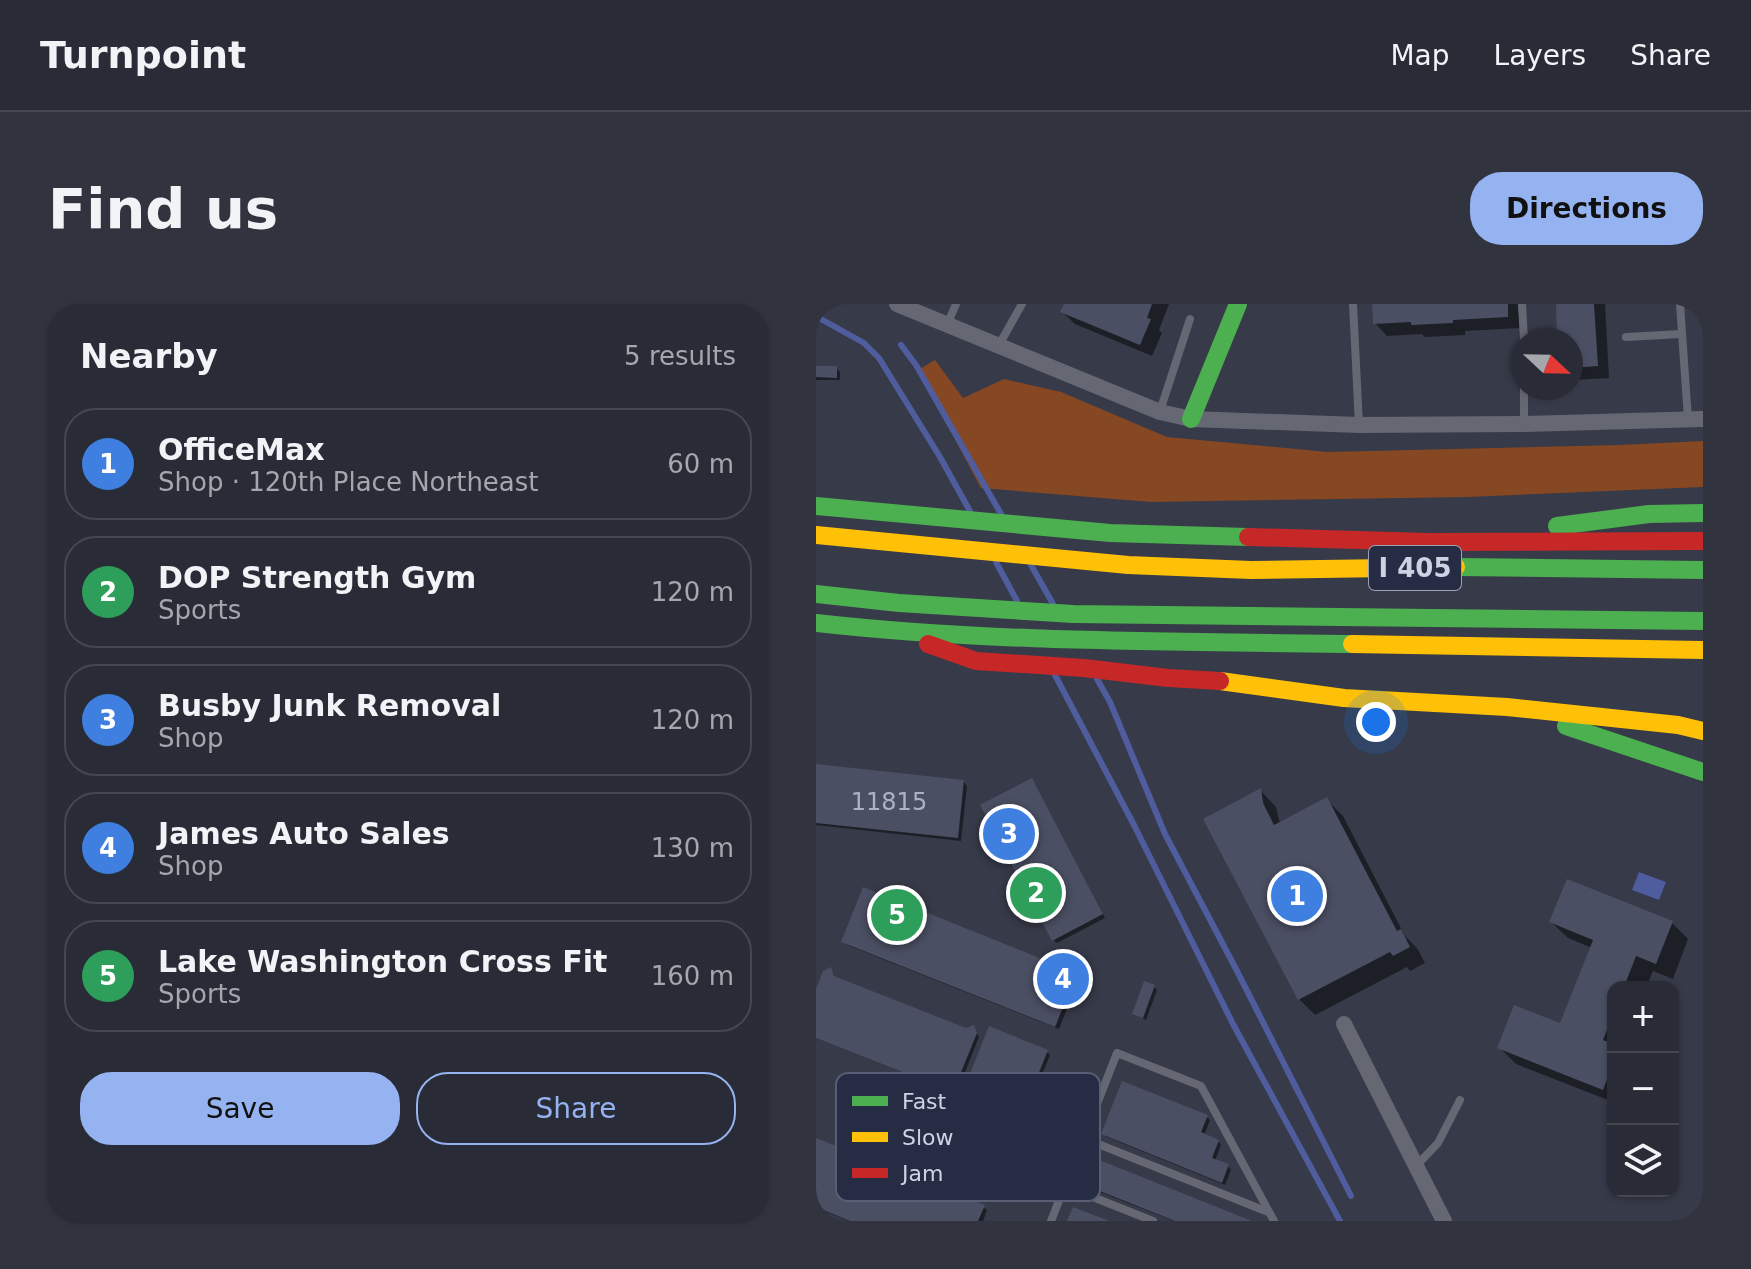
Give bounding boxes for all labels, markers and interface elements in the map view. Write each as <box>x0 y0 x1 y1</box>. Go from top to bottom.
text: Turnpoint <box>40 33 246 77</box>
text: Map <box>1390 39 1450 72</box>
text: Layers <box>1494 39 1586 72</box>
text: Share <box>1630 39 1711 72</box>
button: Directions <box>1470 172 1703 245</box>
text: Find us <box>48 176 278 241</box>
north arrow <box>1511 328 1583 400</box>
text: Nearby <box>80 336 218 376</box>
text: 5 results <box>624 341 736 371</box>
text: OfficeMax <box>158 432 325 467</box>
text: 1 <box>99 449 117 479</box>
text: 60 m <box>667 449 734 479</box>
text: Shop · 120th Place Northeast <box>158 467 539 497</box>
road number: I 405 <box>1369 546 1461 590</box>
text: DOP Strength Gym <box>158 560 476 595</box>
text: 2 <box>99 577 117 607</box>
text: 120 m <box>651 577 734 607</box>
text: Sports <box>158 595 241 625</box>
text: Busby Junk Removal <box>158 688 501 723</box>
your location <box>1356 702 1396 742</box>
text: 3 <box>99 705 117 735</box>
text: 120 m <box>651 705 734 735</box>
text: Shop <box>158 723 223 753</box>
house number: 11815 <box>851 788 927 816</box>
pin: 3 <box>983 804 1035 864</box>
text: James Auto Sales <box>158 816 450 851</box>
text: 4 <box>99 833 117 863</box>
text: 130 m <box>651 833 734 863</box>
text: Shop <box>158 851 223 881</box>
pin: 2 <box>1010 863 1062 923</box>
pin: 1 <box>1271 866 1323 926</box>
pin: 5 <box>871 885 923 945</box>
text: Lake Washington Cross Fit <box>158 944 607 979</box>
pin: 4 <box>1037 949 1089 1009</box>
text: 5 <box>99 961 117 991</box>
text: 160 m <box>651 961 734 991</box>
text: Sports <box>158 979 241 1009</box>
map controls <box>1607 981 1679 1197</box>
button: + <box>1607 981 1679 1053</box>
button: − <box>1607 1053 1679 1125</box>
button: Save <box>80 1072 400 1145</box>
button: Share <box>416 1072 736 1145</box>
legend <box>836 1073 1100 1201</box>
text: Fast <box>902 1089 947 1114</box>
text: Slow <box>902 1125 954 1150</box>
button: layers <box>1607 1125 1679 1197</box>
text: Jam <box>900 1161 943 1186</box>

